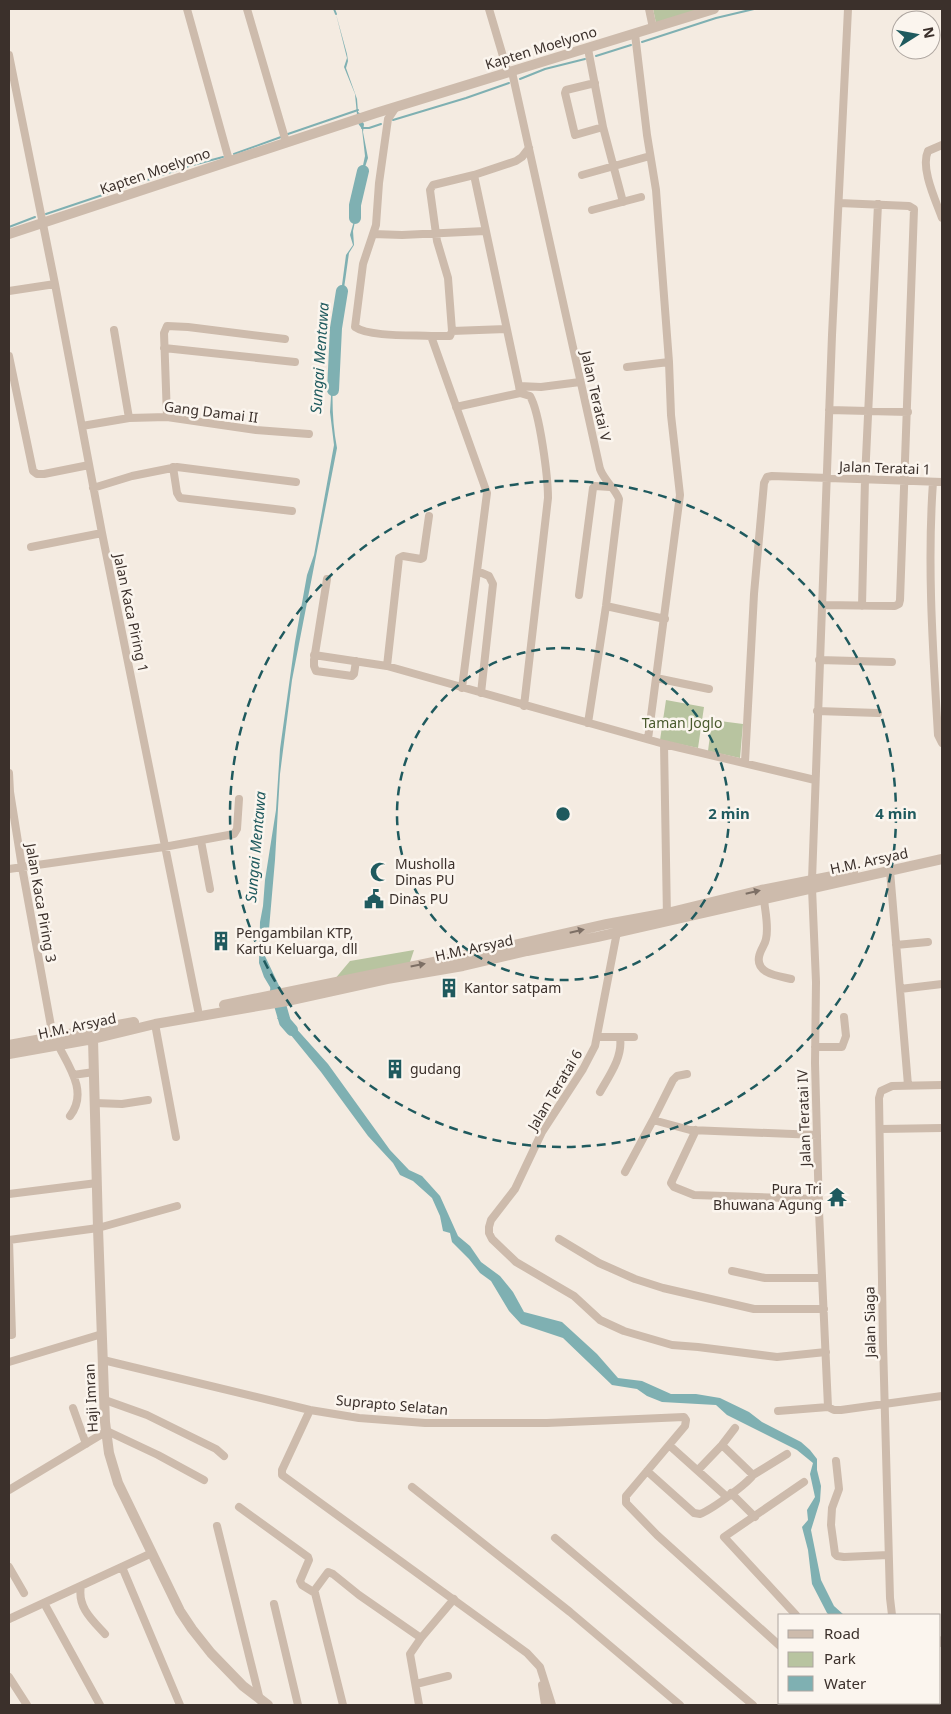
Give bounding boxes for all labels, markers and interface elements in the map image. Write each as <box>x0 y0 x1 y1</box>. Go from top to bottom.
north arrow <box>891 10 941 60</box>
street label: Kapten Moelyono <box>483 22 599 74</box>
text: N <box>919 25 940 40</box>
street label: Kapten Moelyono <box>97 143 213 198</box>
water label: Sungai Mentawa <box>305 301 333 414</box>
street label: Jalan Teratai V <box>576 347 616 443</box>
street label: Gang Damai II <box>163 396 259 427</box>
street label: Jalan Teratai 1 <box>837 456 931 479</box>
street label: Jalan Kaca Piring 1 <box>109 550 153 674</box>
park label: Taman Joglo <box>642 713 722 732</box>
water label: Sungai Mentawa <box>240 790 270 903</box>
text: 2 min <box>708 803 750 823</box>
text: 4 min <box>875 803 917 823</box>
centre of rings <box>554 805 572 823</box>
street label: Jalan Kaca Piring 3 <box>21 840 61 964</box>
street label: H.M. Arsyad <box>828 843 910 878</box>
place label: Musholla Dinas PU <box>395 854 455 889</box>
mosque icon: Musholla Dinas PU <box>369 861 391 883</box>
public building icon: Dinas PU <box>363 888 385 910</box>
one-way arrow <box>745 888 760 896</box>
place label: Dinas PU <box>389 889 448 908</box>
place label: Pengambilan KTP, Kartu Keluarga, dll <box>236 923 358 958</box>
one-way arrow <box>570 927 585 935</box>
building icon: Pengambilan KTP, Kartu Keluarga, dll <box>210 930 232 952</box>
street label: H.M. Arsyad <box>433 930 515 965</box>
one-way arrow <box>411 960 427 968</box>
building icon: Kantor satpam <box>438 977 460 999</box>
place label: Kantor satpam <box>464 978 561 997</box>
street label: H.M. Arsyad <box>36 1008 118 1043</box>
street label: Jalan Teratai 6 <box>522 1046 586 1136</box>
building icon: gudang <box>384 1058 406 1080</box>
place label: gudang <box>410 1059 461 1078</box>
street label: Jalan Teratai IV <box>792 1069 815 1169</box>
place label: Pura Tri Bhuwana Agung <box>713 1179 822 1214</box>
temple icon: Pura Tri Bhuwana Agung <box>826 1186 848 1208</box>
street label: Jalan Siaga <box>859 1286 880 1360</box>
street label: Haji Imran <box>79 1363 102 1433</box>
street label: Suprapto Selatan <box>335 1390 449 1419</box>
legend <box>778 1614 941 1704</box>
text: Road <box>824 1623 860 1643</box>
text: Park <box>824 1648 856 1668</box>
text: Water <box>824 1673 866 1693</box>

